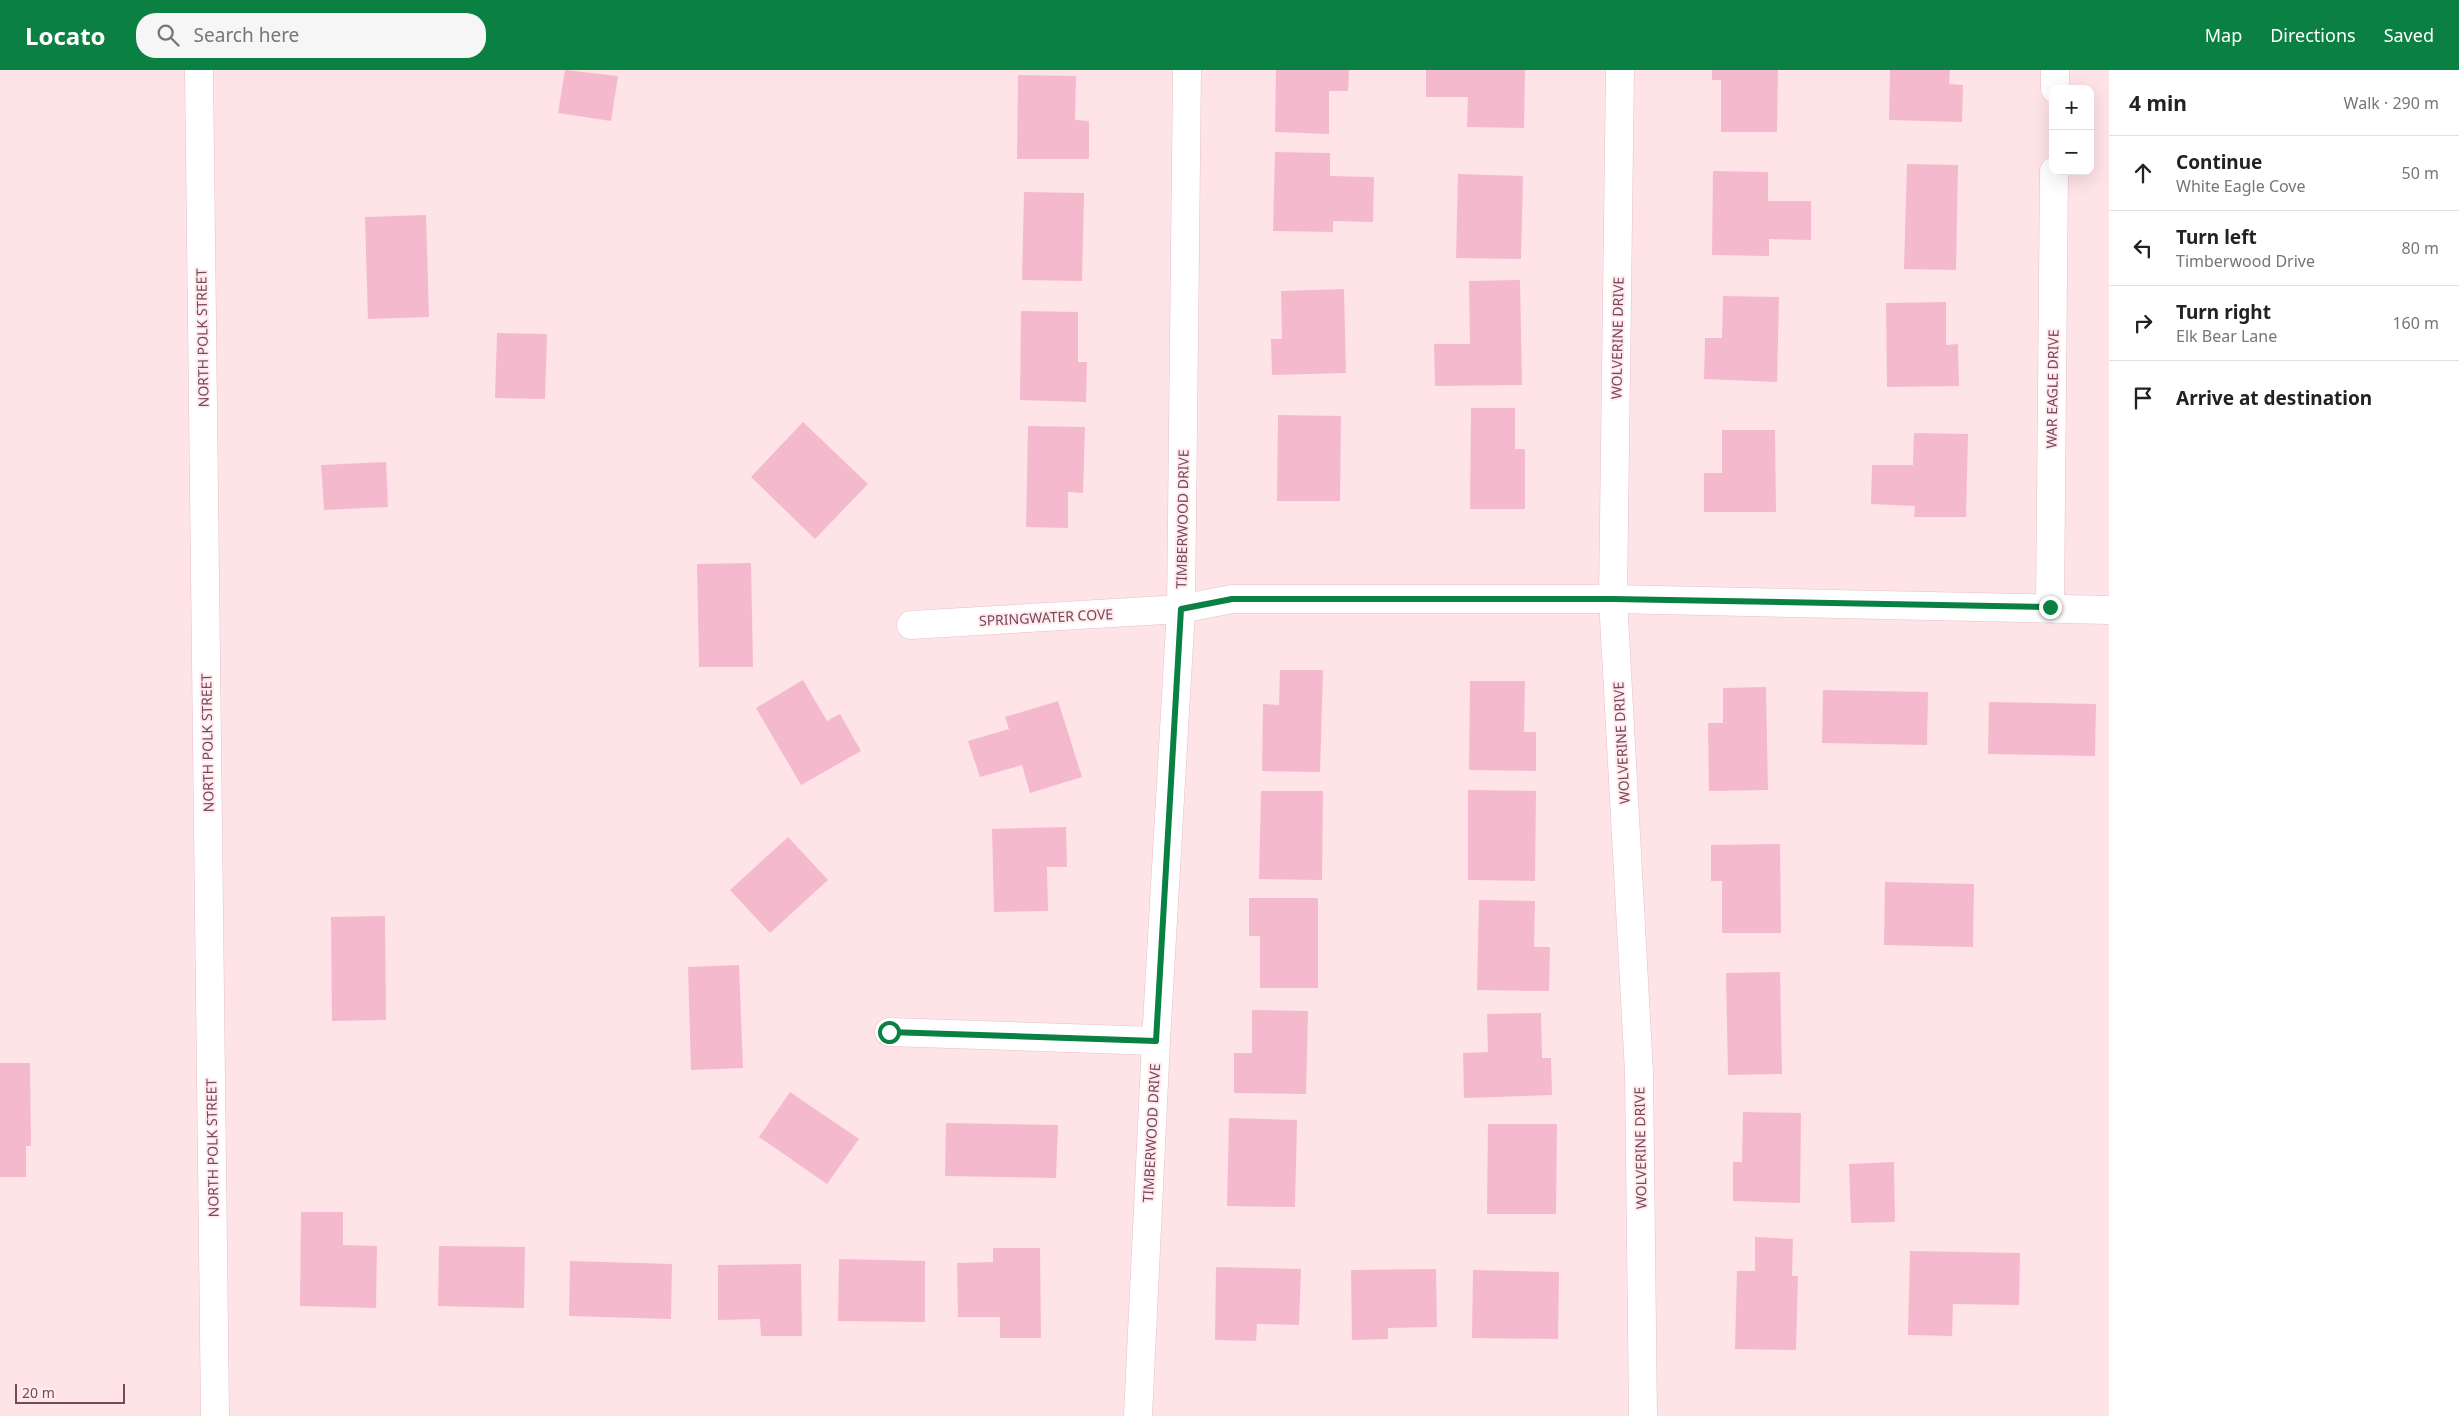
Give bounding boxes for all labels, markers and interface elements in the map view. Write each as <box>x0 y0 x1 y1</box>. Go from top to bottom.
search box <box>136 13 486 58</box>
text: Locato <box>25 19 106 52</box>
icon: search <box>154 21 182 49</box>
text: Search here <box>194 22 299 48</box>
text: Map <box>2205 23 2242 47</box>
text: Directions <box>2270 23 2356 47</box>
text: Saved <box>2384 23 2434 47</box>
map controls <box>2049 85 2094 175</box>
button: + <box>2049 85 2094 130</box>
text: 4 min <box>2129 89 2187 117</box>
text: Walk · 290 m <box>2344 92 2439 114</box>
button: − <box>2049 130 2094 175</box>
text: Continue <box>2176 149 2262 175</box>
icon: ahead <box>2129 159 2157 187</box>
text: 50 m <box>2402 162 2439 184</box>
text: White Eagle Cove <box>2176 175 2306 197</box>
text: Turn left <box>2176 224 2257 250</box>
icon: left <box>2129 234 2157 262</box>
text: 80 m <box>2402 237 2439 259</box>
text: Timberwood Drive <box>2176 250 2315 272</box>
street label: NORTH POLK STREET <box>191 268 213 407</box>
street label: WOLVERINE DRIVE <box>1606 277 1628 399</box>
text: Turn right <box>2176 299 2271 325</box>
icon: right <box>2129 309 2157 337</box>
text: 160 m <box>2392 312 2439 334</box>
text: Elk Bear Lane <box>2176 325 2277 347</box>
street label: WAR EAGLE DRIVE <box>2041 329 2063 449</box>
icon: arrive <box>2129 384 2157 412</box>
text: Arrive at destination <box>2176 385 2372 411</box>
street label: TIMBERWOOD DRIVE <box>1171 449 1193 589</box>
route end <box>2039 596 2062 619</box>
street label: SPRINGWATER COVE <box>978 604 1114 630</box>
street label: NORTH POLK STREET <box>196 673 218 812</box>
street label: WOLVERINE DRIVE <box>1608 681 1634 805</box>
route start <box>878 1021 901 1044</box>
street label: TIMBERWOOD DRIVE <box>1138 1063 1164 1203</box>
street label: NORTH POLK STREET <box>201 1078 223 1217</box>
street label: WOLVERINE DRIVE <box>1629 1087 1651 1209</box>
scale bar <box>15 1381 125 1404</box>
text: 20 m <box>22 1383 55 1402</box>

